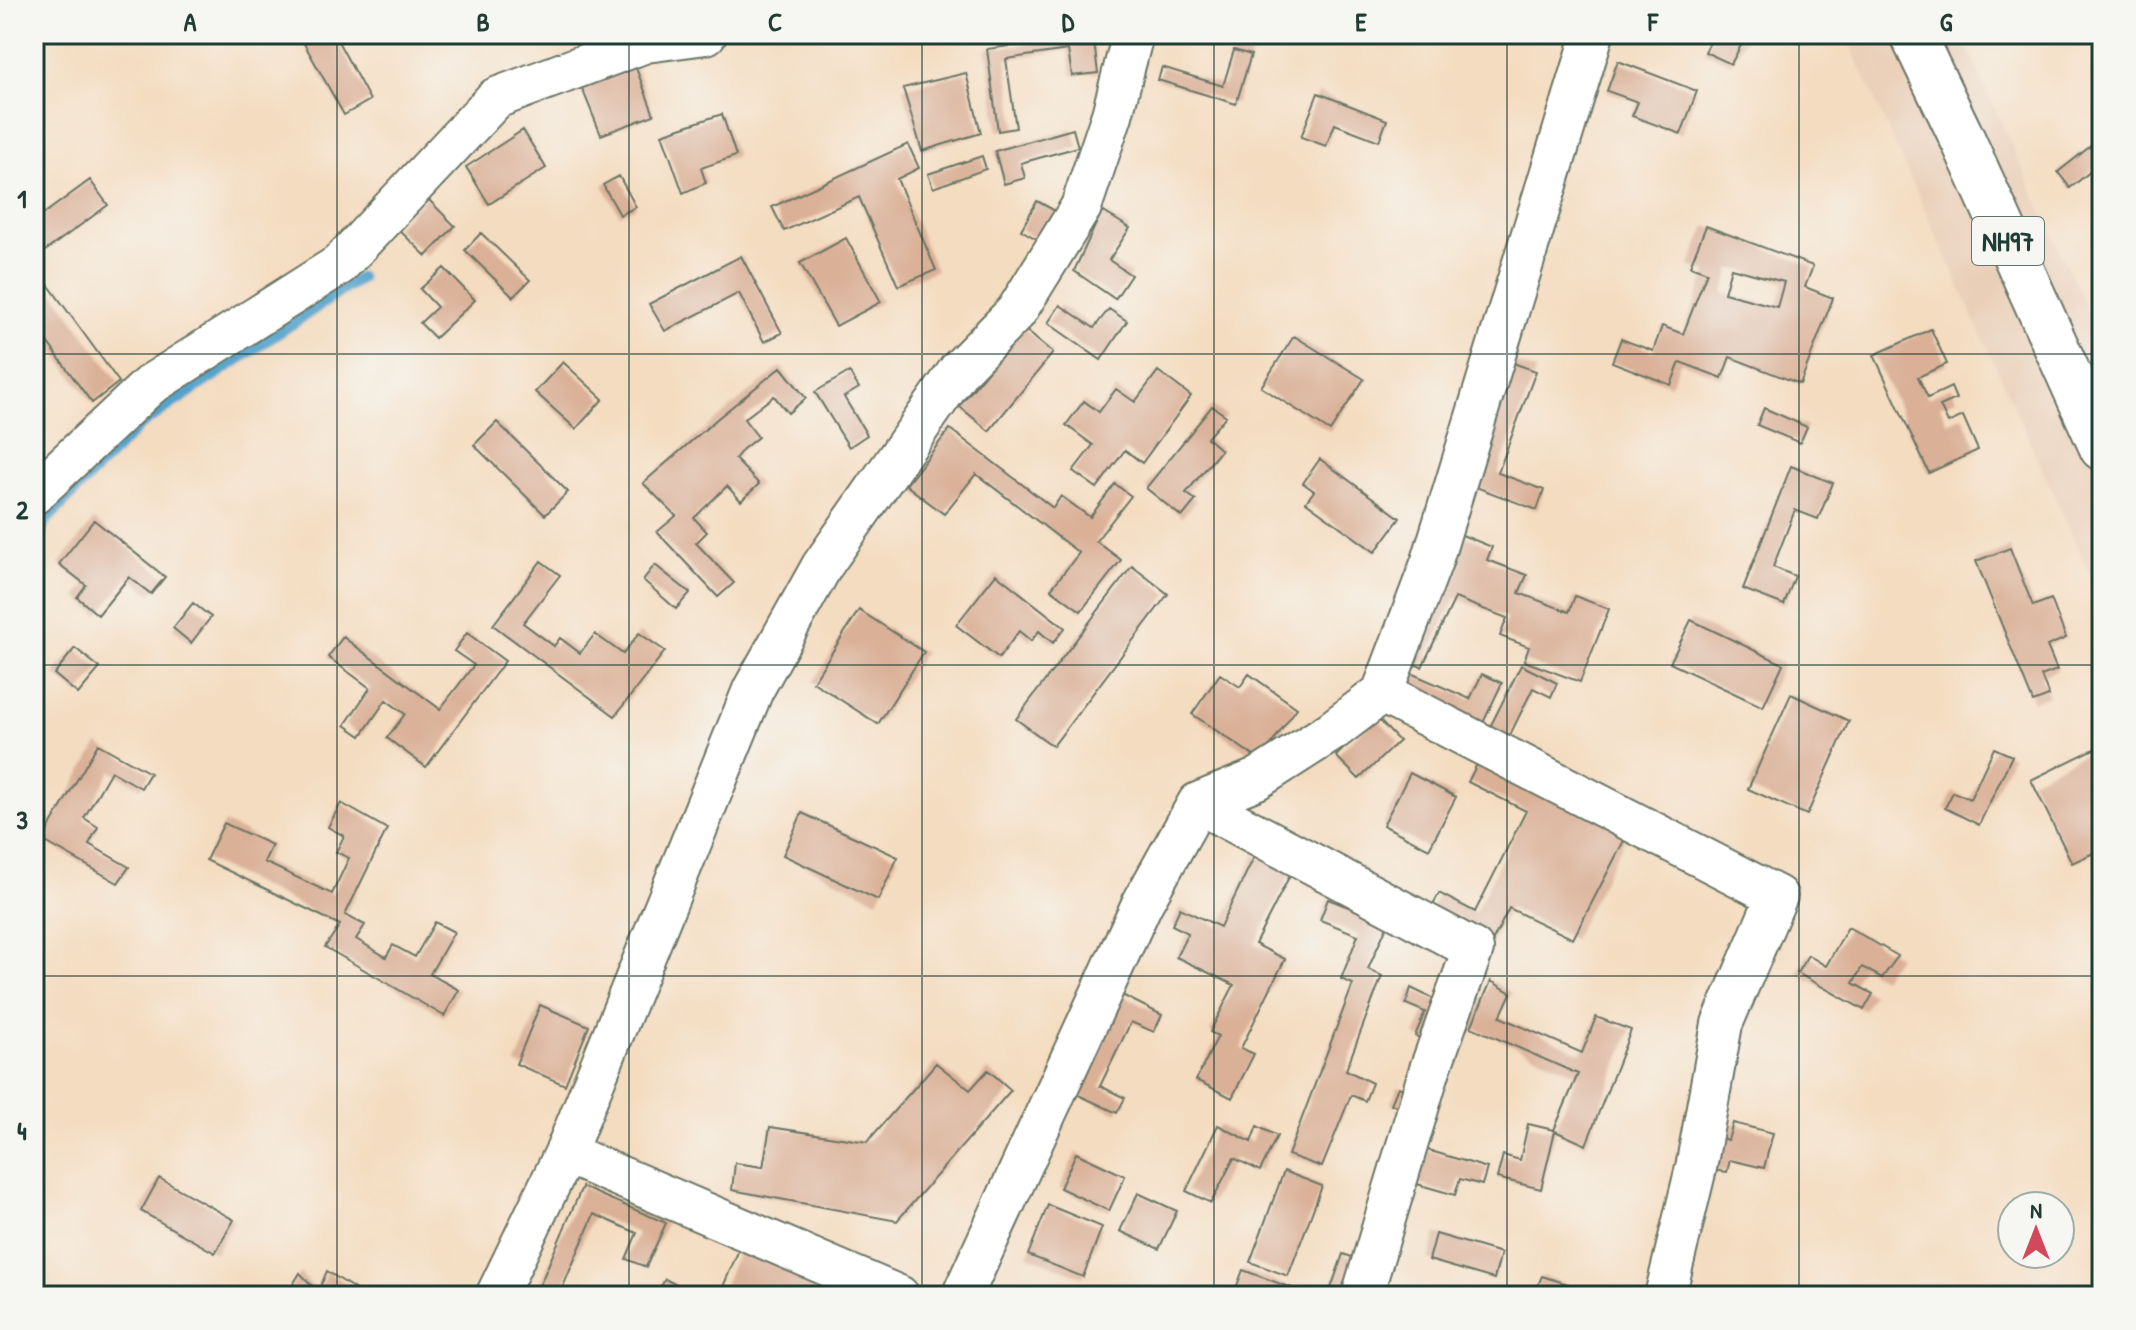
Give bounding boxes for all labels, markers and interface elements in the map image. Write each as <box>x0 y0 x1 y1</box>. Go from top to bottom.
text: A <box>184 4 197 39</box>
text: B <box>476 4 490 39</box>
text: C <box>768 4 782 39</box>
text: D <box>1062 4 1075 39</box>
text: E <box>1355 4 1367 39</box>
text: F <box>1647 4 1659 39</box>
text: G <box>1940 4 1953 39</box>
text: 1 <box>17 181 27 216</box>
road number: NH97 <box>1972 217 2044 265</box>
text: 2 <box>16 492 29 527</box>
text: 3 <box>16 802 28 837</box>
text: 4 <box>17 1113 27 1148</box>
north arrow <box>1996 1190 2076 1270</box>
text: N <box>2030 1195 2042 1225</box>

